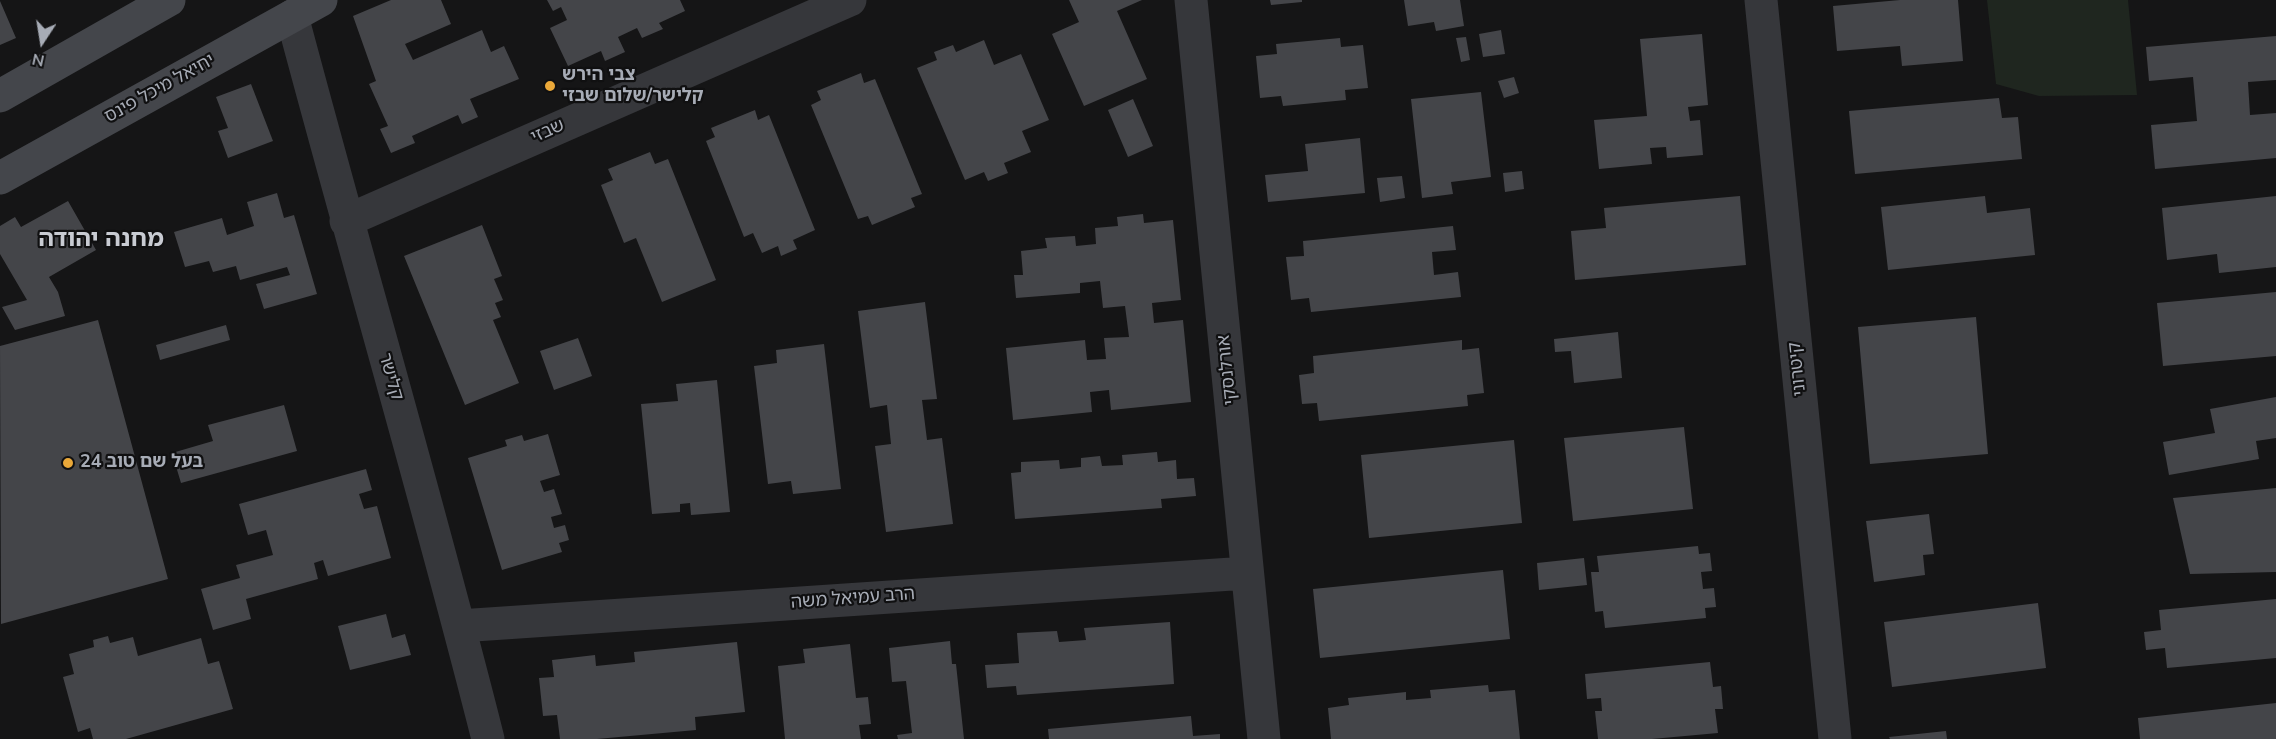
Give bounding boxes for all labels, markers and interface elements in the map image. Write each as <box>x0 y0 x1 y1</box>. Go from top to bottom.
north arrow <box>12 12 72 72</box>
text: N <box>30 48 46 72</box>
street label: יחיאל מיכל פינס <box>101 50 219 128</box>
place label: צבי הירש קלישר/שלום שבזי <box>562 65 704 107</box>
marker: צבי הירש קלישר/שלום שבזי <box>543 79 557 93</box>
street label: שבזי <box>528 115 568 149</box>
district label: מחנה יהודה <box>38 226 164 254</box>
street label: אורלנסקי <box>1214 334 1242 406</box>
street label: קיטרוני <box>1784 341 1812 397</box>
street label: קלישר <box>373 351 407 403</box>
place label: בעל שם טוב 24 <box>80 452 203 474</box>
marker: בעל שם טוב 24 <box>61 456 75 470</box>
street label: הרב עמיאל משה <box>790 584 916 614</box>

